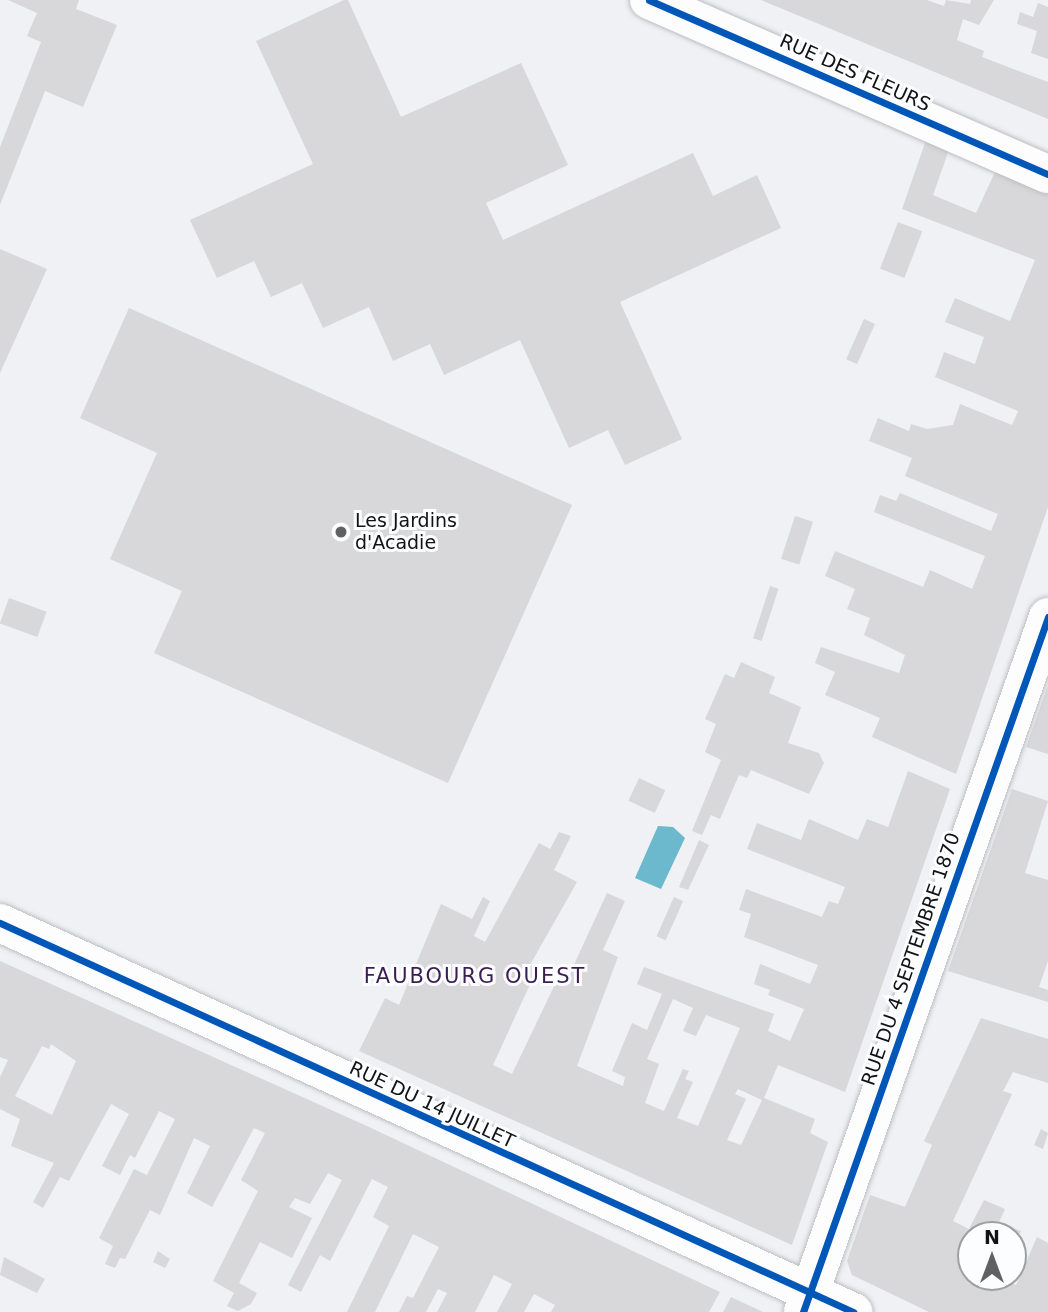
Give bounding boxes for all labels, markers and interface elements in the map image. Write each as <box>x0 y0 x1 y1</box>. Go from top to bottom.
street label: RUE DES FLEURS <box>776 30 934 116</box>
place label: Les Jardins d'Acadie <box>355 510 457 554</box>
marker: Les Jardins d'Acadie <box>333 524 349 540</box>
street label: RUE DU 4 SEPTEMBRE 1870 <box>857 830 965 1088</box>
district label: FAUBOURG OUEST <box>365 963 585 989</box>
street label: RUE DU 14 JUILLET <box>346 1057 518 1153</box>
north arrow <box>957 1221 1027 1291</box>
text: N <box>984 1226 1000 1248</box>

